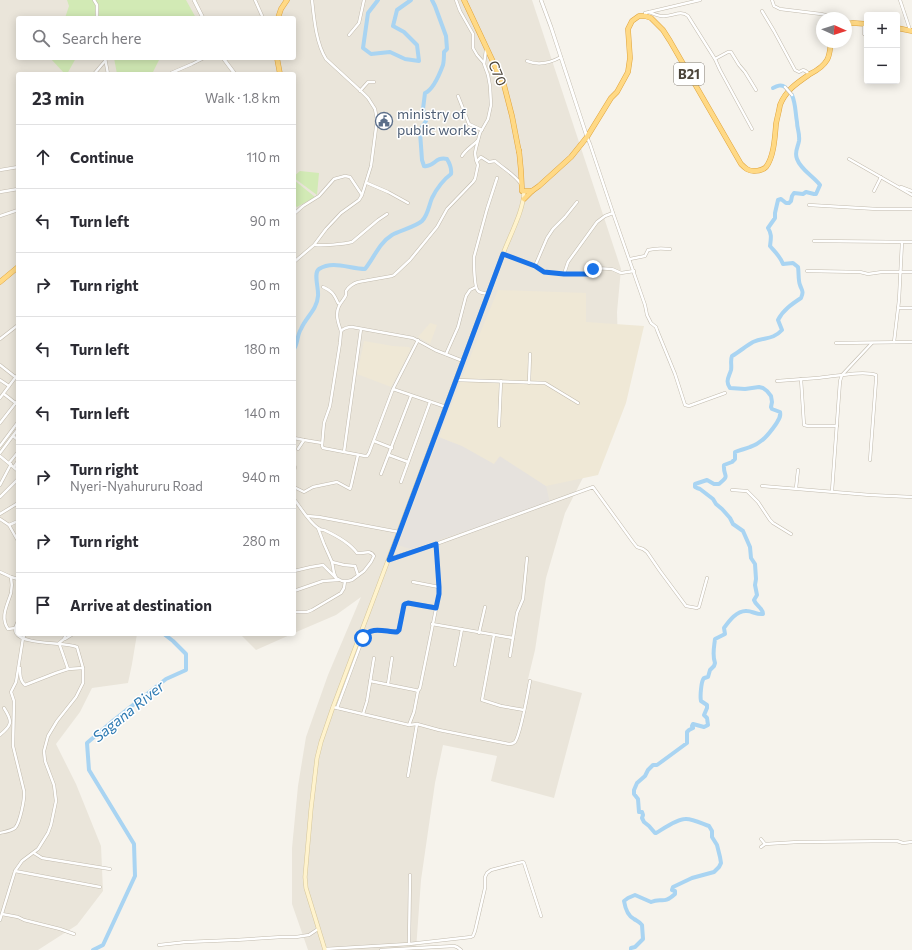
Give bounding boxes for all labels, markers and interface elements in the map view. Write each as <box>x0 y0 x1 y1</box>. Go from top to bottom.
north arrow <box>816 12 852 48</box>
map controls <box>864 12 900 84</box>
button: + <box>864 12 900 48</box>
search box <box>16 16 296 60</box>
icon: search <box>30 27 52 49</box>
text: Search here <box>62 29 141 47</box>
button: − <box>864 48 900 84</box>
street label: C70 <box>485 58 511 88</box>
road number: B21 <box>674 63 704 85</box>
text: 23 min <box>32 88 84 109</box>
text: Walk · 1.8 km <box>205 90 280 106</box>
place label: ministry of public works <box>397 105 477 138</box>
public building icon: ministry of public works <box>374 111 394 131</box>
icon: ahead <box>32 146 54 168</box>
text: Continue <box>70 148 134 166</box>
text: 110 m <box>247 149 280 165</box>
icon: left <box>32 210 54 232</box>
text: Turn left <box>70 212 129 230</box>
text: 90 m <box>250 213 280 229</box>
route end <box>584 260 602 278</box>
icon: right <box>32 274 54 296</box>
text: Turn right <box>70 276 139 294</box>
text: 90 m <box>250 277 280 293</box>
icon: left <box>32 338 54 360</box>
text: Turn left <box>70 340 129 358</box>
text: 180 m <box>244 341 280 357</box>
icon: left <box>32 402 54 424</box>
text: Turn left <box>70 404 129 422</box>
text: 140 m <box>244 405 280 421</box>
text: Turn right <box>70 460 139 478</box>
icon: right <box>32 466 54 488</box>
text: 940 m <box>242 469 280 485</box>
text: Nyeri-Nyahururu Road <box>70 478 203 494</box>
icon: right <box>32 530 54 552</box>
text: Turn right <box>70 532 139 550</box>
text: 280 m <box>243 533 280 549</box>
icon: arrive <box>32 594 54 616</box>
text: Arrive at destination <box>70 596 212 614</box>
route start <box>354 629 372 647</box>
water label: Sagana River <box>88 676 168 745</box>

